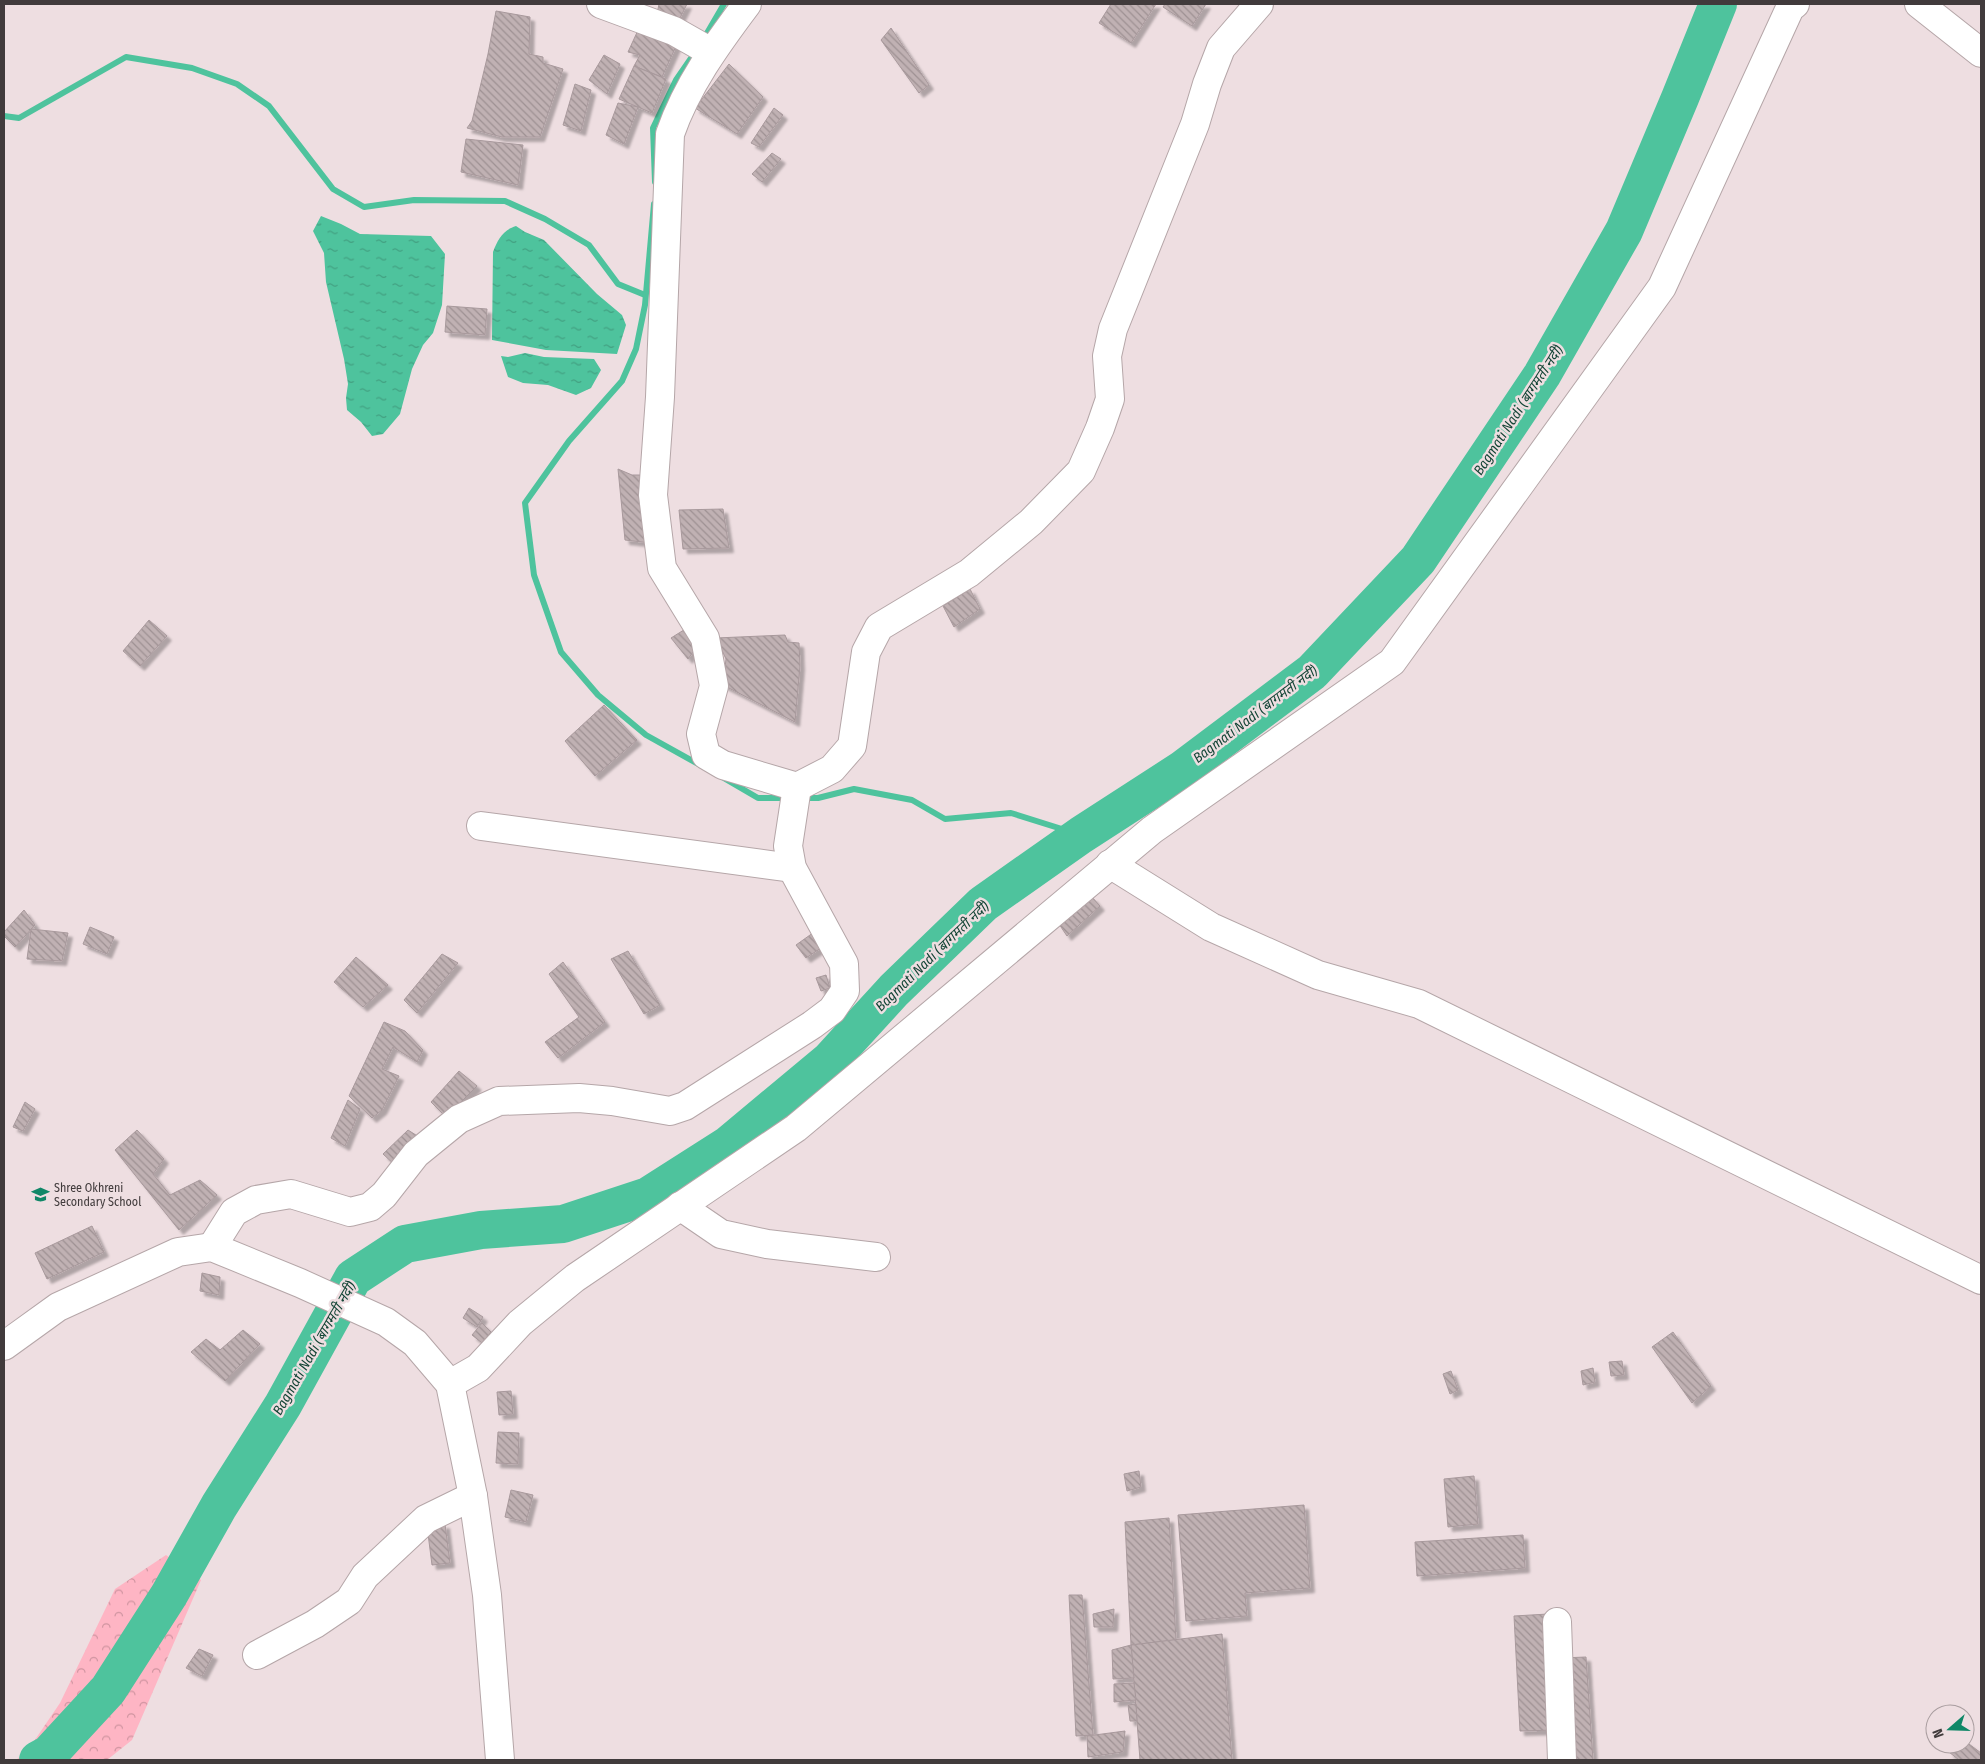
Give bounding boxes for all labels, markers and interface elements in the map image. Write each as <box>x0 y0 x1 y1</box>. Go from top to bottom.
water label: Bagmati Nadi (बागमती नदी) <box>1470 342 1567 478</box>
water label: Bagmati Nadi (बागमती नदी) <box>1190 662 1321 767</box>
water label: Bagmati Nadi (बागमती नदी) <box>872 898 993 1015</box>
place label: Shree Okhreni Secondary School <box>54 1181 141 1209</box>
school or university icon: Shree Okhreni Secondary School <box>30 1185 50 1205</box>
water label: Bagmati Nadi (बागमती नदी) <box>269 1279 360 1418</box>
north arrow <box>1925 1704 1975 1754</box>
text: N <box>1929 1726 1948 1740</box>

